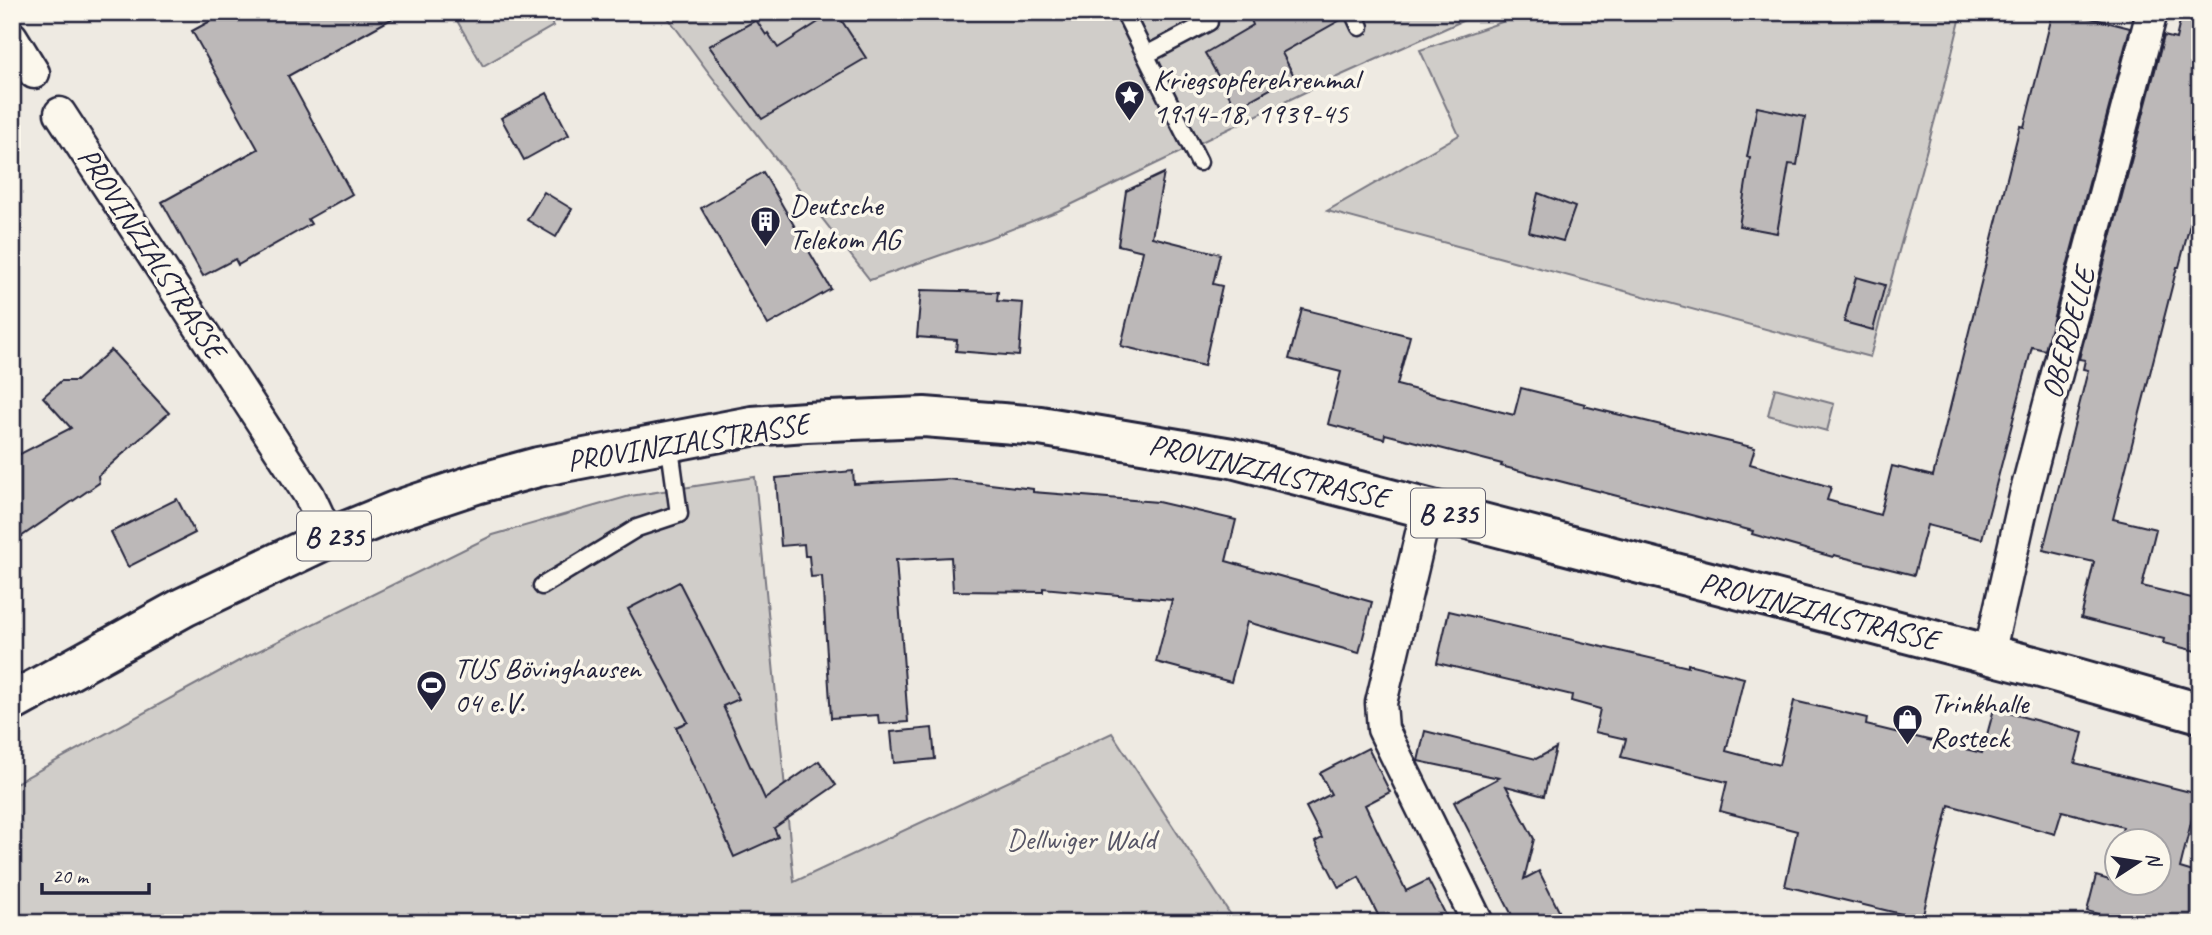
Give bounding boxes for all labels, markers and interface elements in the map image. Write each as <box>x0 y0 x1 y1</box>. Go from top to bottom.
place label: Kriegsopferehrenmal 1914-18, 1939-45 <box>1153 60 1364 132</box>
place icon: Kriegsopferehrenmal 1914-18, 1939-45 <box>1113 79 1147 123</box>
street label: PROVINZIALSTRASSE <box>69 140 236 369</box>
place label: Deutsche Telekom AG <box>789 186 903 258</box>
building icon: Deutsche Telekom AG <box>749 205 783 249</box>
street label: OBERDELLE <box>2032 259 2105 403</box>
street label: PROVINZIALSTRASSE <box>564 404 815 480</box>
street label: PROVINZIALSTRASSE <box>1146 425 1396 518</box>
road number: B 235 <box>1411 489 1485 538</box>
road number: B 235 <box>297 512 371 560</box>
street label: PROVINZIALSTRASSE <box>1696 563 1946 660</box>
place label: TUS Bövinghausen 04 e.V. <box>454 649 642 721</box>
sports icon: TUS Bövinghausen 04 e.V. <box>414 668 448 712</box>
place label: Trinkhalle Rosteck <box>1930 684 2030 756</box>
shop icon: Trinkhalle Rosteck <box>1890 703 1924 747</box>
park label: Dellwiger Wald <box>1007 820 1160 858</box>
north arrow <box>2104 827 2174 897</box>
text: N <box>2141 850 2167 870</box>
scale bar <box>42 851 149 895</box>
text: 20 m <box>52 863 90 889</box>

